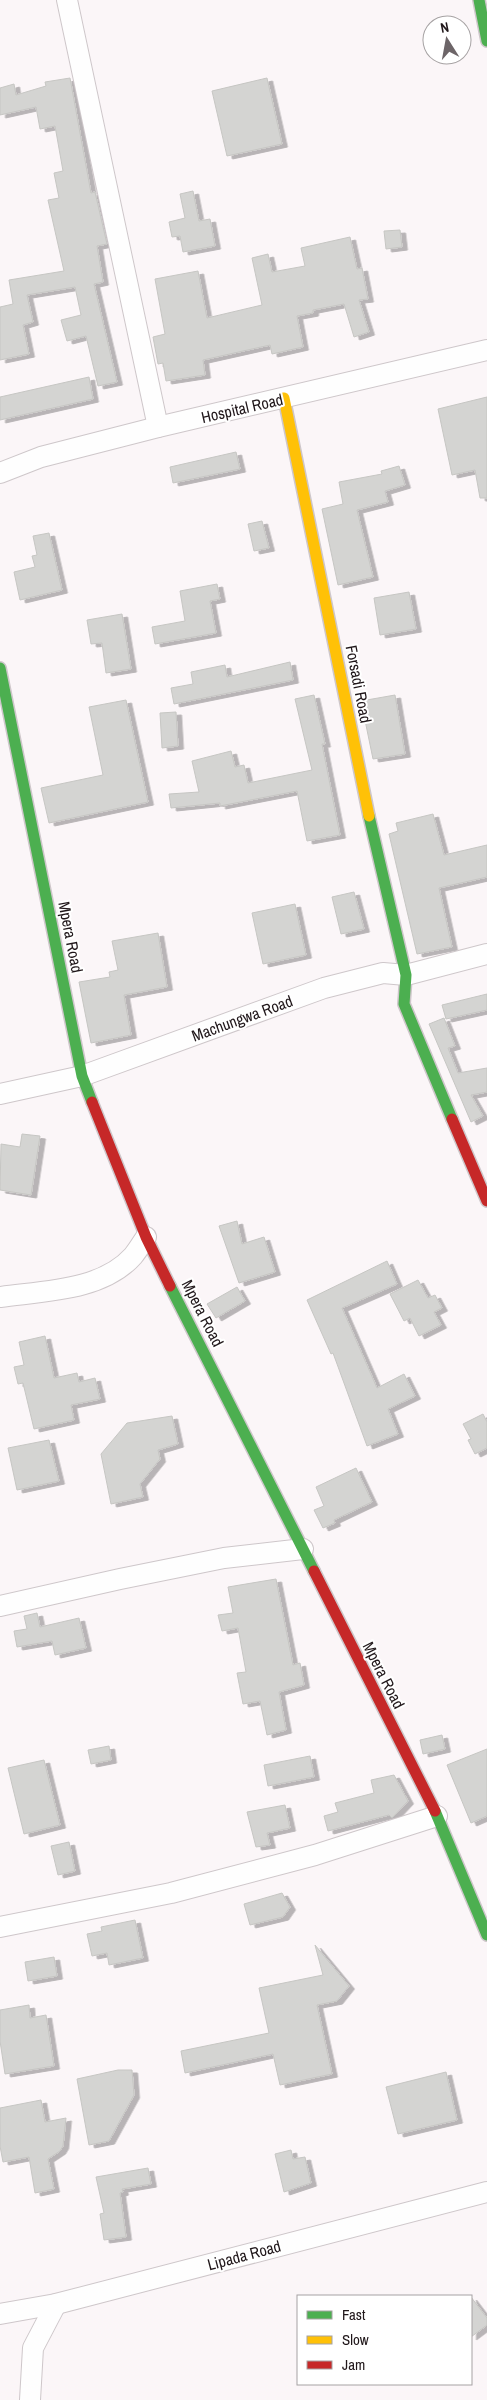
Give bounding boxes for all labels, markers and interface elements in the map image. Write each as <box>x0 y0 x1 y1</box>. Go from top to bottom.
north arrow <box>422 15 472 65</box>
text: N <box>439 18 450 37</box>
street label: Hospital Road <box>199 388 285 428</box>
street label: Forsadi Road <box>341 643 377 725</box>
street label: Mpera Road <box>53 899 89 975</box>
street label: Machungwa Road <box>189 990 295 1046</box>
street label: Mpera Road <box>177 1276 229 1350</box>
street label: Mpera Road <box>358 1638 410 1712</box>
street label: Lipada Road <box>205 2235 283 2275</box>
legend <box>297 2295 472 2385</box>
text: Fast <box>342 2304 366 2325</box>
text: Slow <box>342 2329 369 2350</box>
text: Jam <box>342 2354 365 2375</box>

